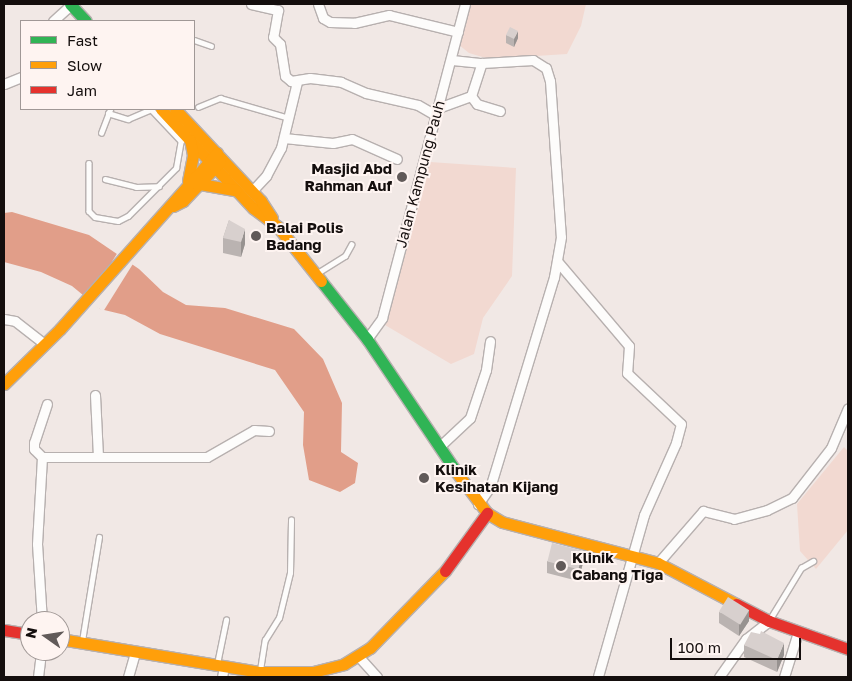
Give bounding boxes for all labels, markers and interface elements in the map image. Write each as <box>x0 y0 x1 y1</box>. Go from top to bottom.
legend <box>20 20 195 110</box>
text: Fast <box>67 31 98 49</box>
text: Slow <box>67 56 102 74</box>
text: Jam <box>67 81 97 99</box>
street label: Jalan Kampung Pauh <box>392 98 448 250</box>
place label: Masjid Abd Rahman Auf <box>305 159 392 194</box>
marker: Masjid Abd Rahman Auf <box>396 171 408 183</box>
place label: Balai Polis Badang <box>266 218 343 253</box>
marker: Balai Polis Badang <box>250 230 262 242</box>
place label: Klinik Kesihatan Kijang <box>435 460 558 495</box>
marker: Klinik Kesihatan Kijang <box>417 471 431 485</box>
place label: Klinik Cabang Tiga <box>572 548 663 583</box>
marker: Klinik Cabang Tiga <box>554 559 568 573</box>
north arrow <box>20 611 70 661</box>
text: N <box>21 626 40 640</box>
scale bar <box>672 628 803 660</box>
text: 100 m <box>678 638 721 656</box>

